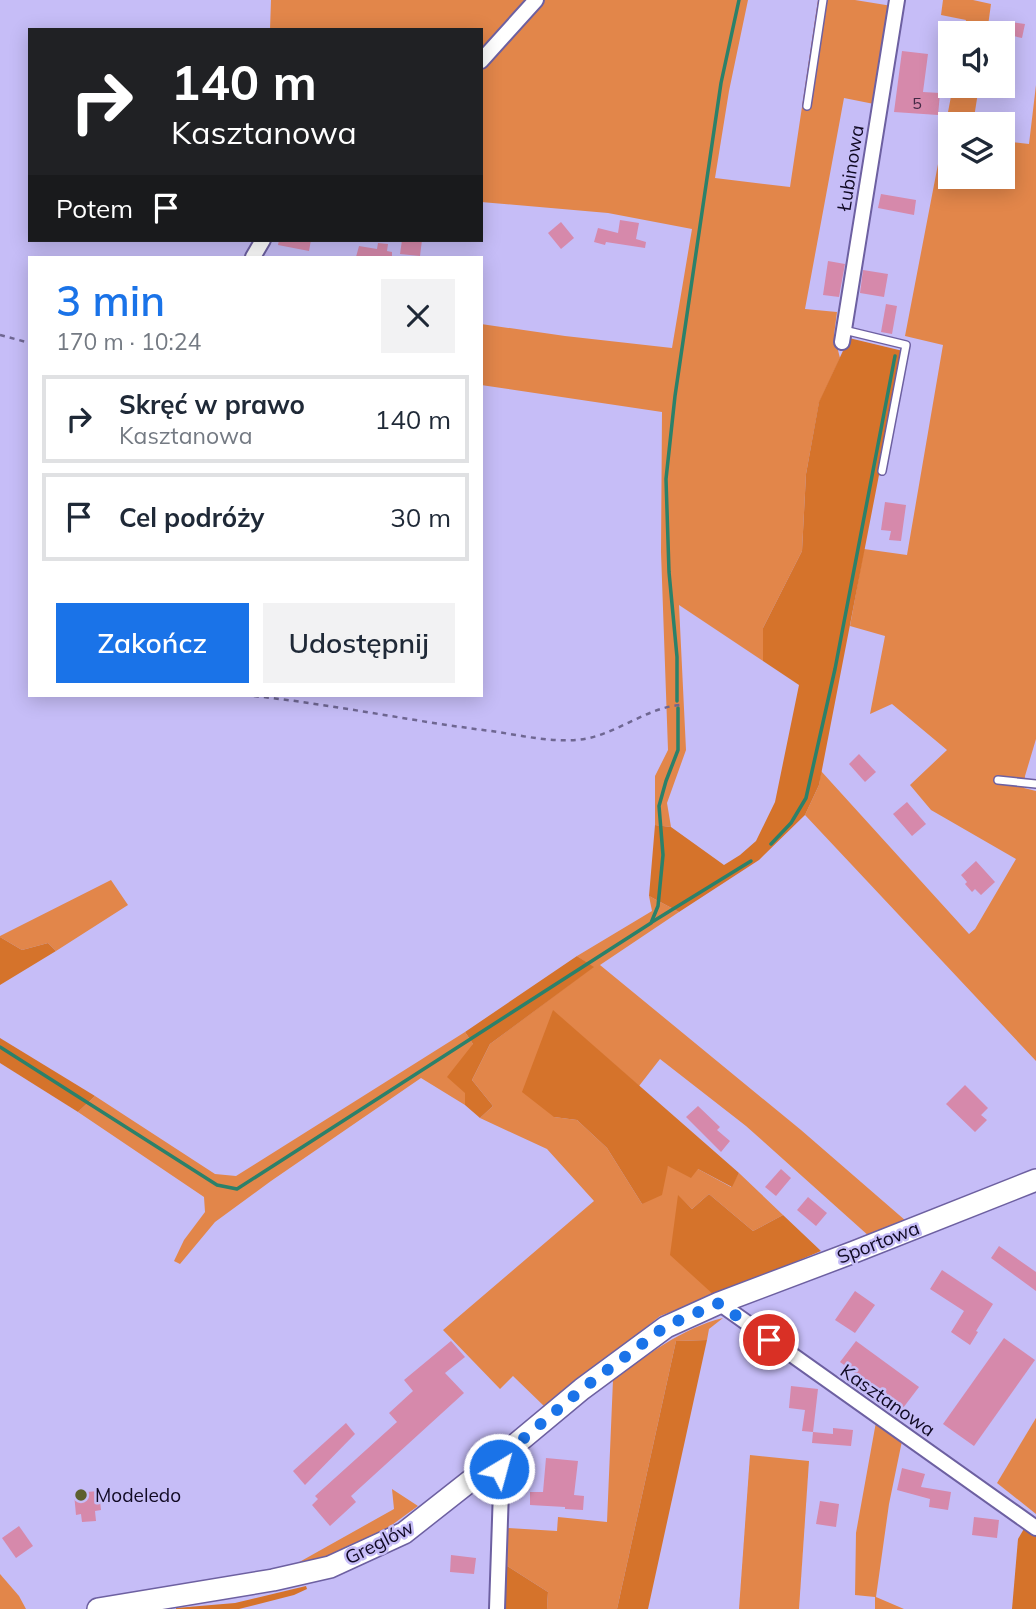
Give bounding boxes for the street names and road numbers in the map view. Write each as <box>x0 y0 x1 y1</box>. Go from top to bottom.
street label: Łubinowa <box>831 123 869 214</box>
street label: Sportowa <box>833 1215 923 1269</box>
street label: Kasztanowa <box>836 1359 940 1441</box>
street label: Greglów <box>340 1514 418 1570</box>

